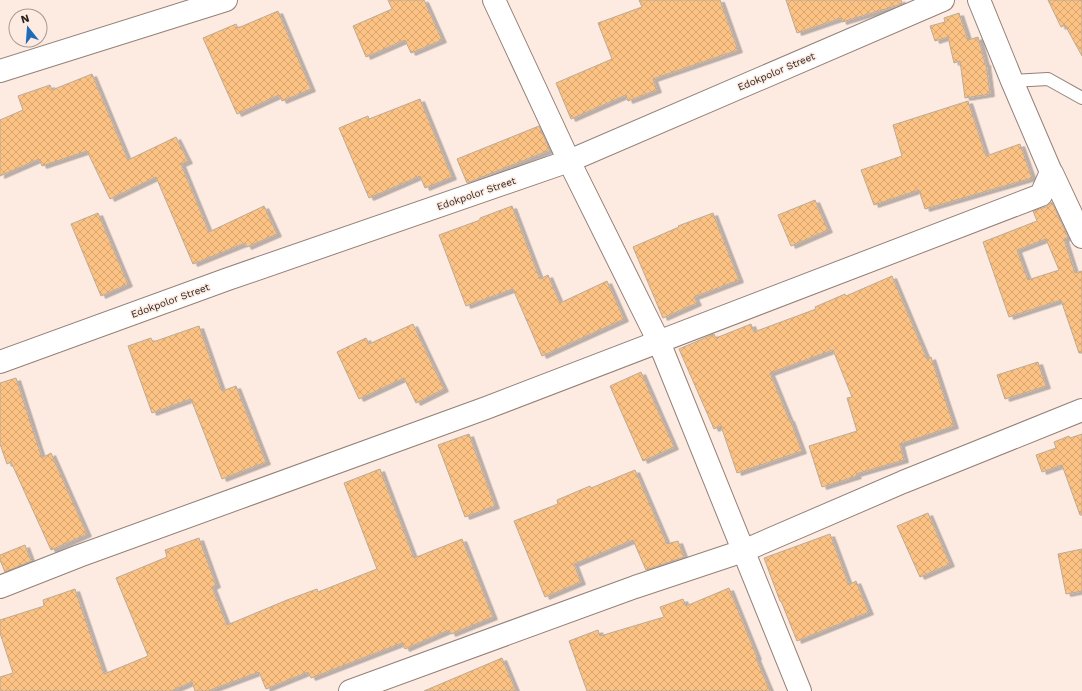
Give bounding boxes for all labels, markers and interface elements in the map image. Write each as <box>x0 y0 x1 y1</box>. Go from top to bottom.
north arrow <box>8 8 48 48</box>
text: N <box>19 12 31 26</box>
street label: Edokpolor Street <box>736 50 817 93</box>
street label: Edokpolor Street <box>435 175 518 212</box>
street label: Edokpolor Street <box>129 281 212 320</box>

